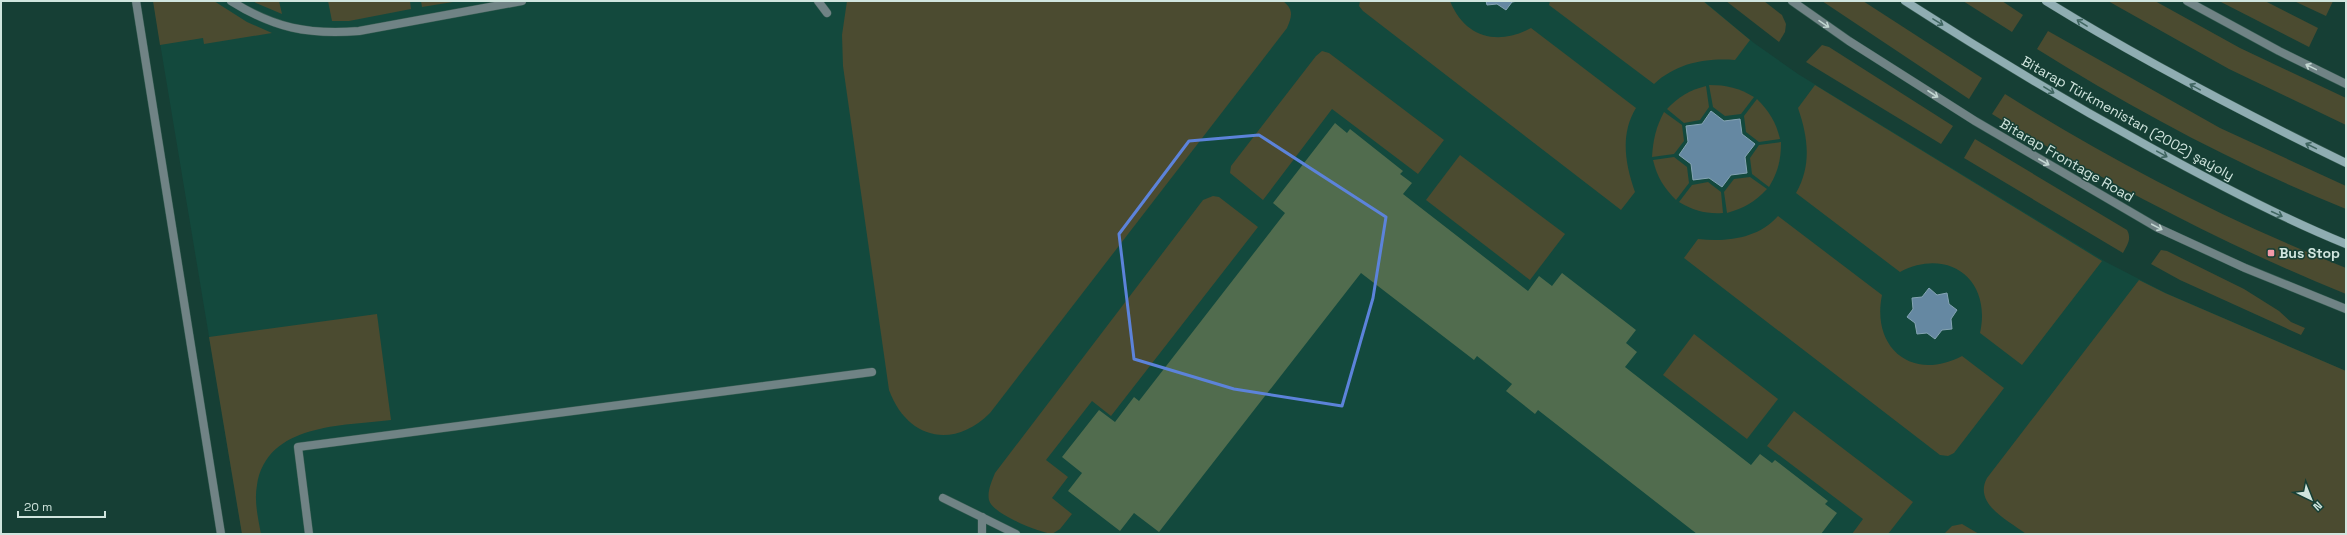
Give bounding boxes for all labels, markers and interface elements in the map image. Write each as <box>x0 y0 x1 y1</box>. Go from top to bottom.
one-way arrow <box>1932 18 1943 26</box>
one-way arrow <box>2077 19 2088 27</box>
one-way arrow <box>1818 20 1829 28</box>
street label: Bitarap Türkmenistan (2002) şaýoly <box>2018 52 2238 184</box>
one-way arrow <box>2305 63 2317 70</box>
one-way arrow <box>2189 82 2201 90</box>
one-way arrow <box>2043 86 2054 94</box>
one-way arrow <box>1927 90 1938 98</box>
street label: Bitarap Frontage Road <box>1997 114 2137 206</box>
one-way arrow <box>2305 142 2317 149</box>
one-way arrow <box>2156 151 2168 158</box>
one-way arrow <box>2038 159 2050 167</box>
one-way arrow <box>2271 211 2283 218</box>
one-way arrow <box>2151 223 2163 231</box>
place label: Bus Stop <box>2279 244 2340 262</box>
marker: Bus Stop <box>2266 248 2276 258</box>
north arrow <box>2291 479 2331 519</box>
scale bar <box>18 493 105 519</box>
text: 20 m <box>24 499 52 515</box>
text: N <box>2310 499 2325 514</box>

